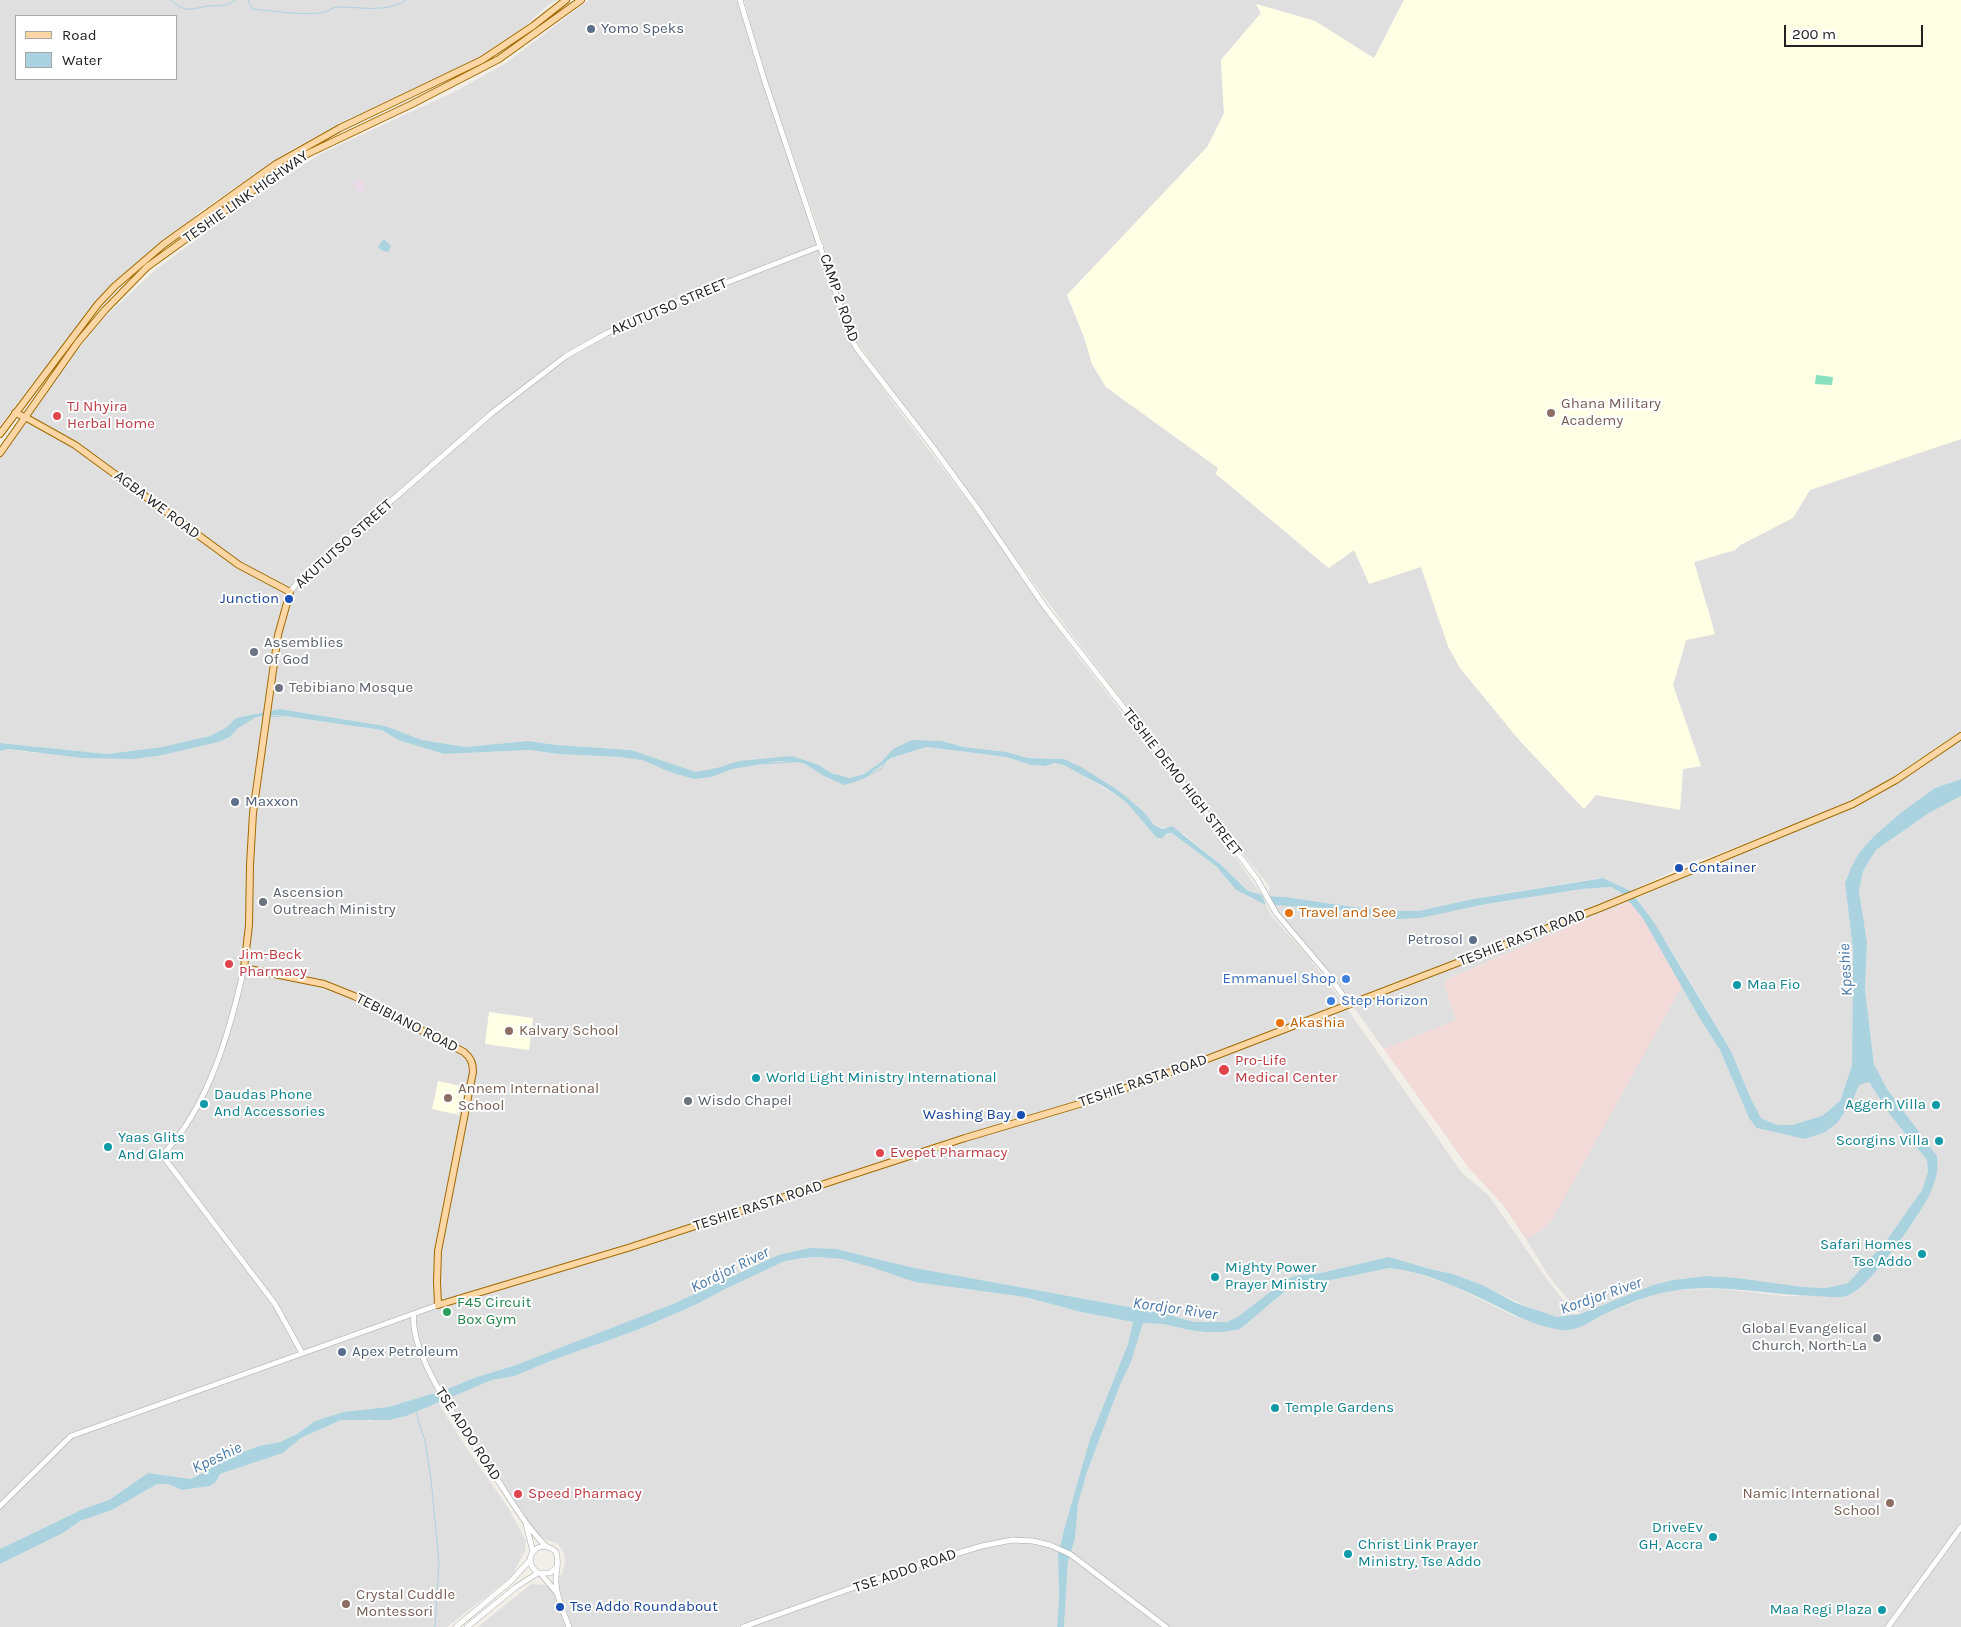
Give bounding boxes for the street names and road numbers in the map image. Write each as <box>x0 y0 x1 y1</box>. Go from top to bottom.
street label: TESHIE LINK HIGHWAY <box>180 147 312 247</box>
street label: CAMP 2 ROAD <box>816 252 862 344</box>
street label: AKUTUTSO STREET <box>608 274 730 340</box>
street label: AGBA WE ROAD <box>111 467 203 543</box>
street label: AKUTUTSO STREET <box>292 496 396 592</box>
street label: TESHIE DEMO HIGH STREET <box>1119 704 1245 860</box>
street label: TESHIE RASTA ROAD <box>1456 905 1588 971</box>
street label: TEBIBIANO ROAD <box>353 989 461 1057</box>
street label: TESHIE RASTA ROAD <box>1076 1051 1210 1111</box>
street label: TESHIE RASTA ROAD <box>691 1177 825 1235</box>
street label: TSE ADDO ROAD <box>431 1384 505 1484</box>
street label: TSE ADDO ROAD <box>851 1545 959 1597</box>

